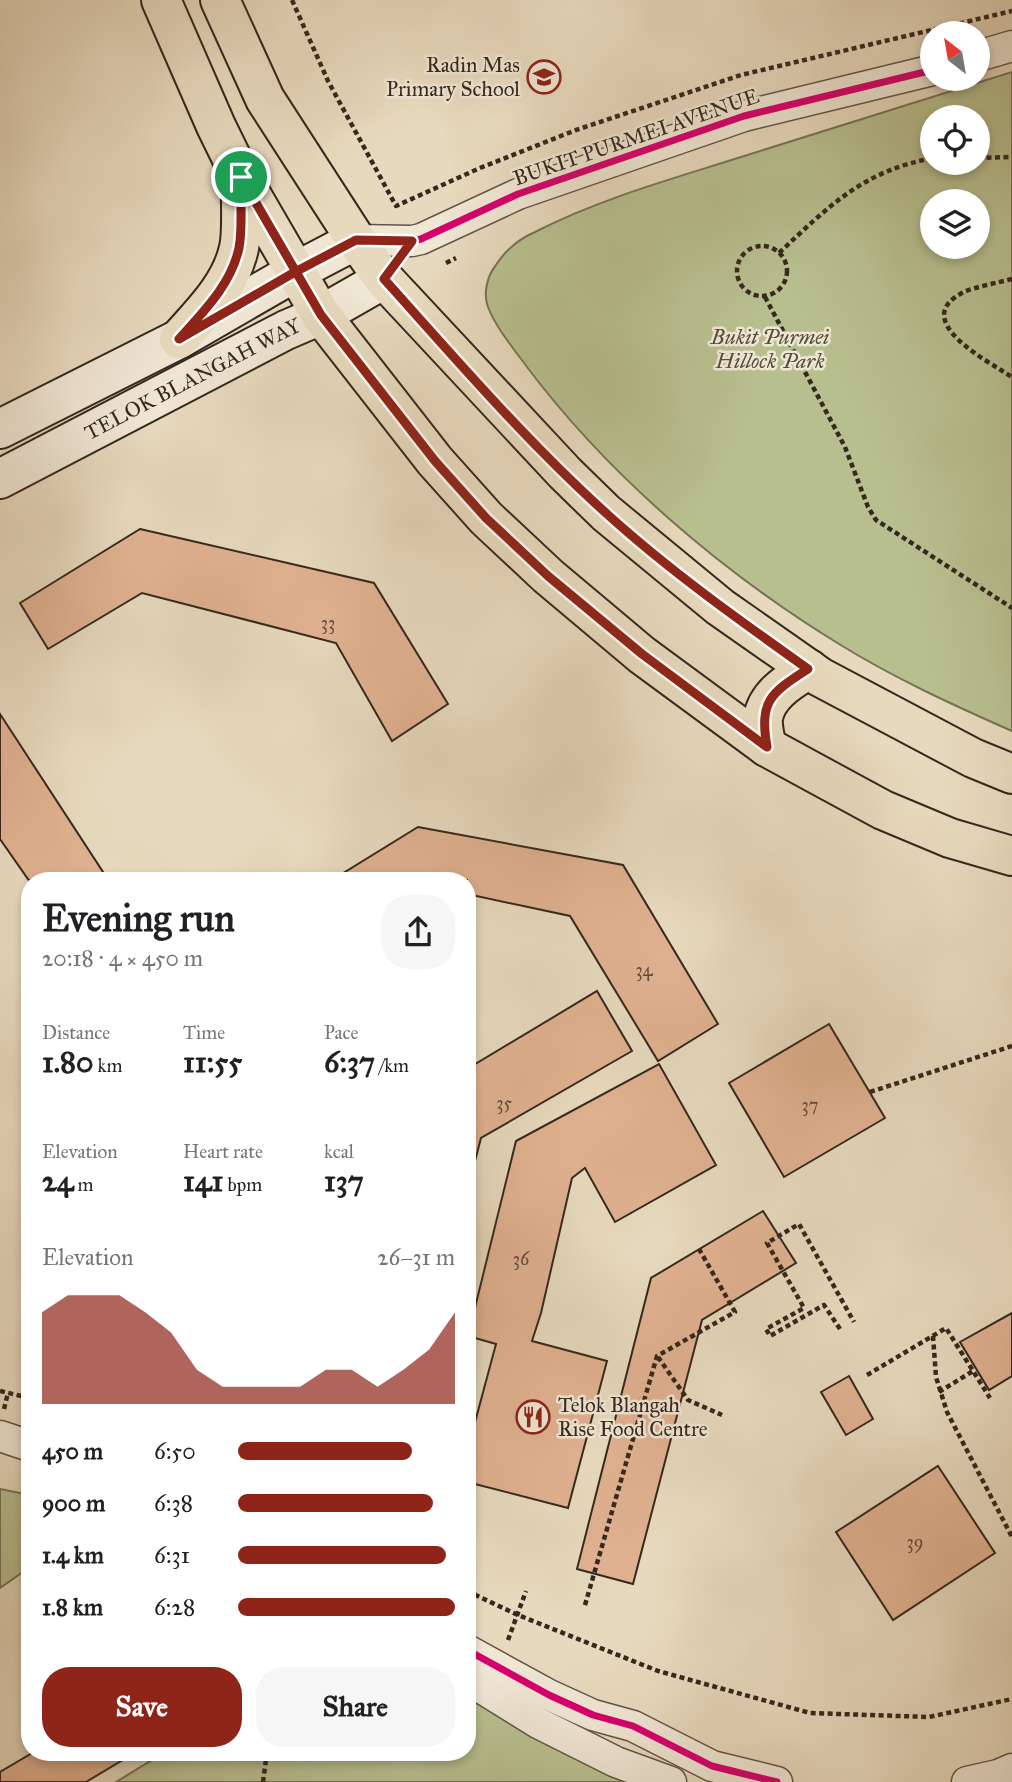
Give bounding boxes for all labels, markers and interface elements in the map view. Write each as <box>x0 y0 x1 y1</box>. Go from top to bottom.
north arrow <box>920 21 990 91</box>
map controls <box>920 21 990 259</box>
place label: Radin Mas Primary School <box>386 52 520 102</box>
school or university icon: Radin Mas Primary School <box>525 58 563 96</box>
street label: BUKIT PURMEI AVENUE <box>510 83 762 191</box>
button: locate <box>920 105 990 175</box>
pin <box>211 147 271 207</box>
icon: arrive <box>222 158 260 196</box>
button: layers <box>920 189 990 259</box>
street label: TELOK BLANGAH WAY <box>80 312 305 446</box>
park label: Bukit Purmei Hillock Park <box>710 324 829 374</box>
house number: 33 <box>321 612 335 634</box>
text: Evening run <box>42 895 235 941</box>
button: share <box>381 895 455 969</box>
text: 20:18 · 4 × 450 m <box>42 944 203 972</box>
house number: 34 <box>635 959 654 981</box>
text: Distance <box>42 1021 110 1044</box>
text: Time <box>183 1021 225 1044</box>
text: Pace <box>324 1021 358 1044</box>
text: 1.80 <box>42 1044 94 1080</box>
text: 11:55 <box>183 1044 242 1080</box>
text: 6:37 <box>324 1044 375 1080</box>
text: km <box>94 1054 122 1077</box>
text: /km <box>375 1054 409 1077</box>
house number: 35 <box>496 1092 512 1114</box>
house number: 37 <box>802 1094 818 1116</box>
text: Elevation <box>42 1140 117 1163</box>
text: Heart rate <box>183 1140 263 1163</box>
text: kcal <box>324 1140 354 1163</box>
text: 24 <box>42 1163 74 1199</box>
text: 141 <box>183 1163 223 1199</box>
text: 137 <box>324 1163 364 1199</box>
text: m <box>74 1173 94 1196</box>
text: bpm <box>223 1173 262 1196</box>
text: Elevation <box>42 1243 133 1271</box>
text: 26–31 m <box>377 1243 455 1271</box>
house number: 36 <box>513 1248 530 1270</box>
place label: Telok Blangah Rise Food Centre <box>558 1392 708 1442</box>
restaurant icon: Telok Blangah Rise Food Centre <box>514 1398 552 1436</box>
text: 450 m <box>42 1437 103 1465</box>
text: 6:50 <box>154 1437 196 1465</box>
text: 900 m <box>42 1489 105 1517</box>
text: 6:38 <box>154 1489 193 1517</box>
house number: 39 <box>907 1531 923 1553</box>
text: 1.4 km <box>42 1541 104 1569</box>
text: 6:31 <box>154 1541 190 1569</box>
text: 1.8 km <box>42 1593 103 1621</box>
text: 6:28 <box>154 1593 195 1621</box>
button: Save <box>42 1667 242 1747</box>
button: Share <box>256 1667 455 1747</box>

